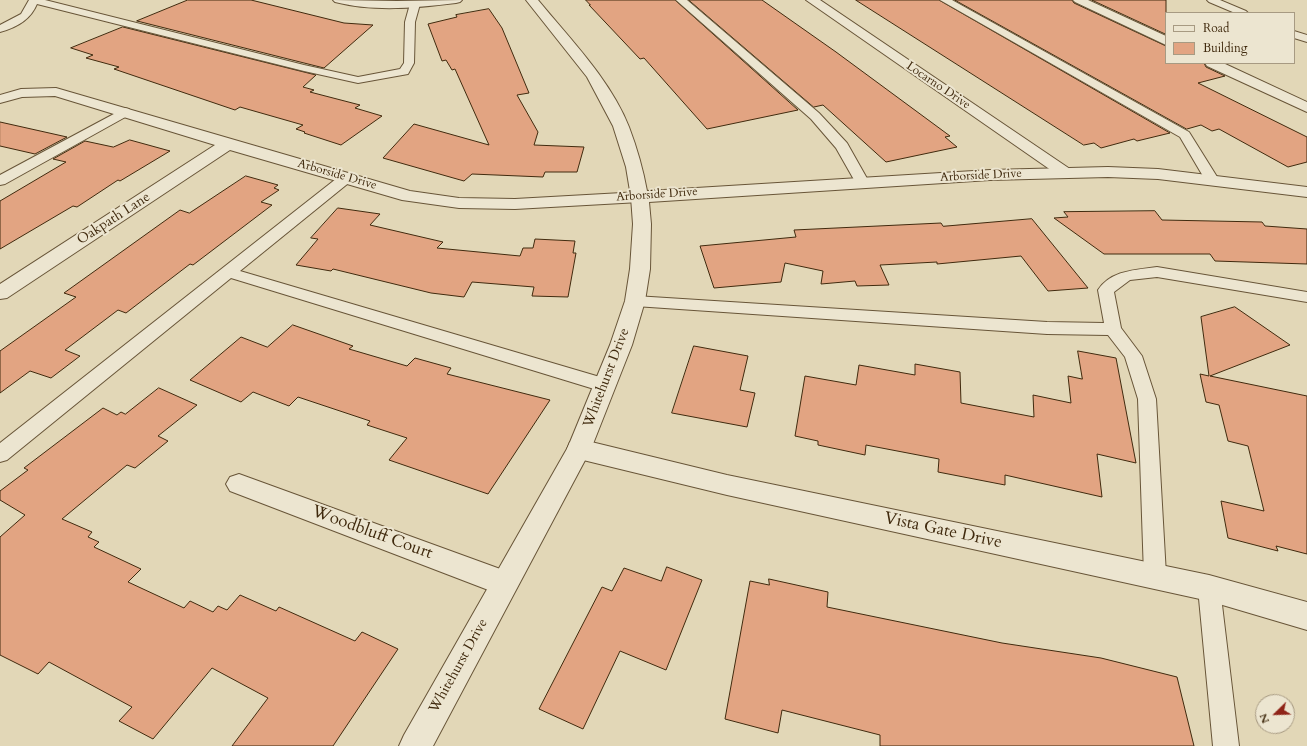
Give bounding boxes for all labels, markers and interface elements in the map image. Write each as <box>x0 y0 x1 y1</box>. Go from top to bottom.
legend <box>1165 12 1295 64</box>
text: Road <box>1203 20 1229 36</box>
text: Building <box>1203 40 1247 56</box>
street label: Locarno Drive <box>903 59 973 113</box>
street label: Arborside Drive <box>296 157 378 193</box>
street label: Arborside Drive <box>940 167 1022 185</box>
street label: Arborside Drive <box>616 185 698 205</box>
street label: Oakpath Lane <box>74 189 154 249</box>
street label: Whitehurst Drive <box>580 326 634 430</box>
street label: Woodbluff Court <box>309 502 435 564</box>
street label: Vista Gate Drive <box>882 509 1004 553</box>
street label: Whitehurst Drive <box>426 616 492 716</box>
north arrow <box>1255 694 1295 734</box>
text: N <box>1256 711 1273 726</box>

